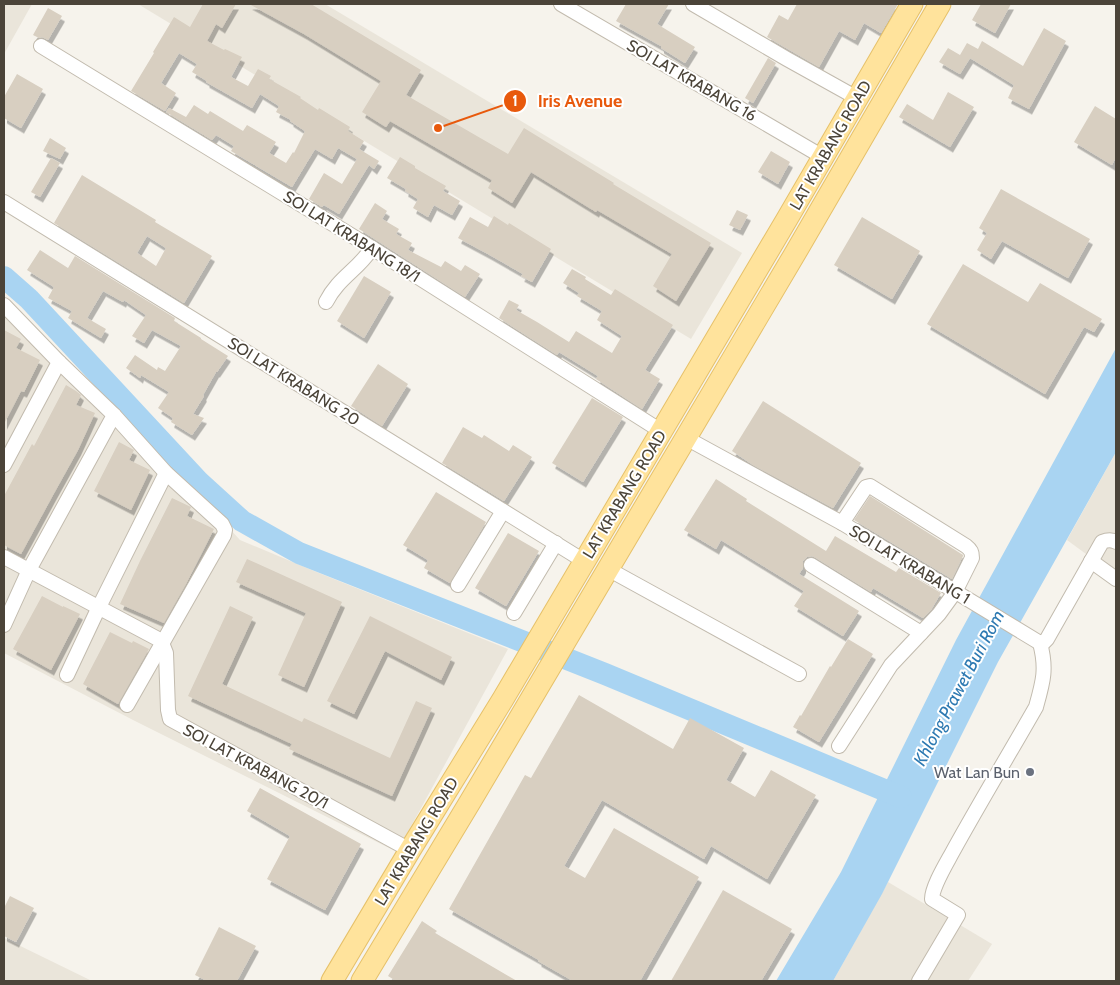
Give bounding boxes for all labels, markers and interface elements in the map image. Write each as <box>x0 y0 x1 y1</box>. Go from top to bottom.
street label: SOI LAT KRABANG 16 <box>624 36 760 125</box>
street label: LAT KRABANG ROAD <box>786 77 875 213</box>
callout: Iris Avenue <box>503 85 632 118</box>
text: Iris Avenue <box>538 90 622 112</box>
text: 1 <box>512 92 518 110</box>
street label: SOI LAT KRABANG 18/1 <box>280 187 423 286</box>
street label: SOI LAT KRABANG 20 <box>224 333 363 430</box>
street label: LAT KRABANG ROAD <box>579 427 670 562</box>
street label: SOI LAT KRABANG 1 <box>846 521 973 608</box>
water label: Khlong Prawet Buri Rom <box>909 607 1009 769</box>
street label: SOI LAT KRABANG 20/1 <box>180 720 332 813</box>
place label: Wat Lan Bun <box>934 763 1020 782</box>
marker: Wat Lan Bun <box>1024 766 1036 778</box>
street label: LAT KRABANG ROAD <box>371 774 462 909</box>

